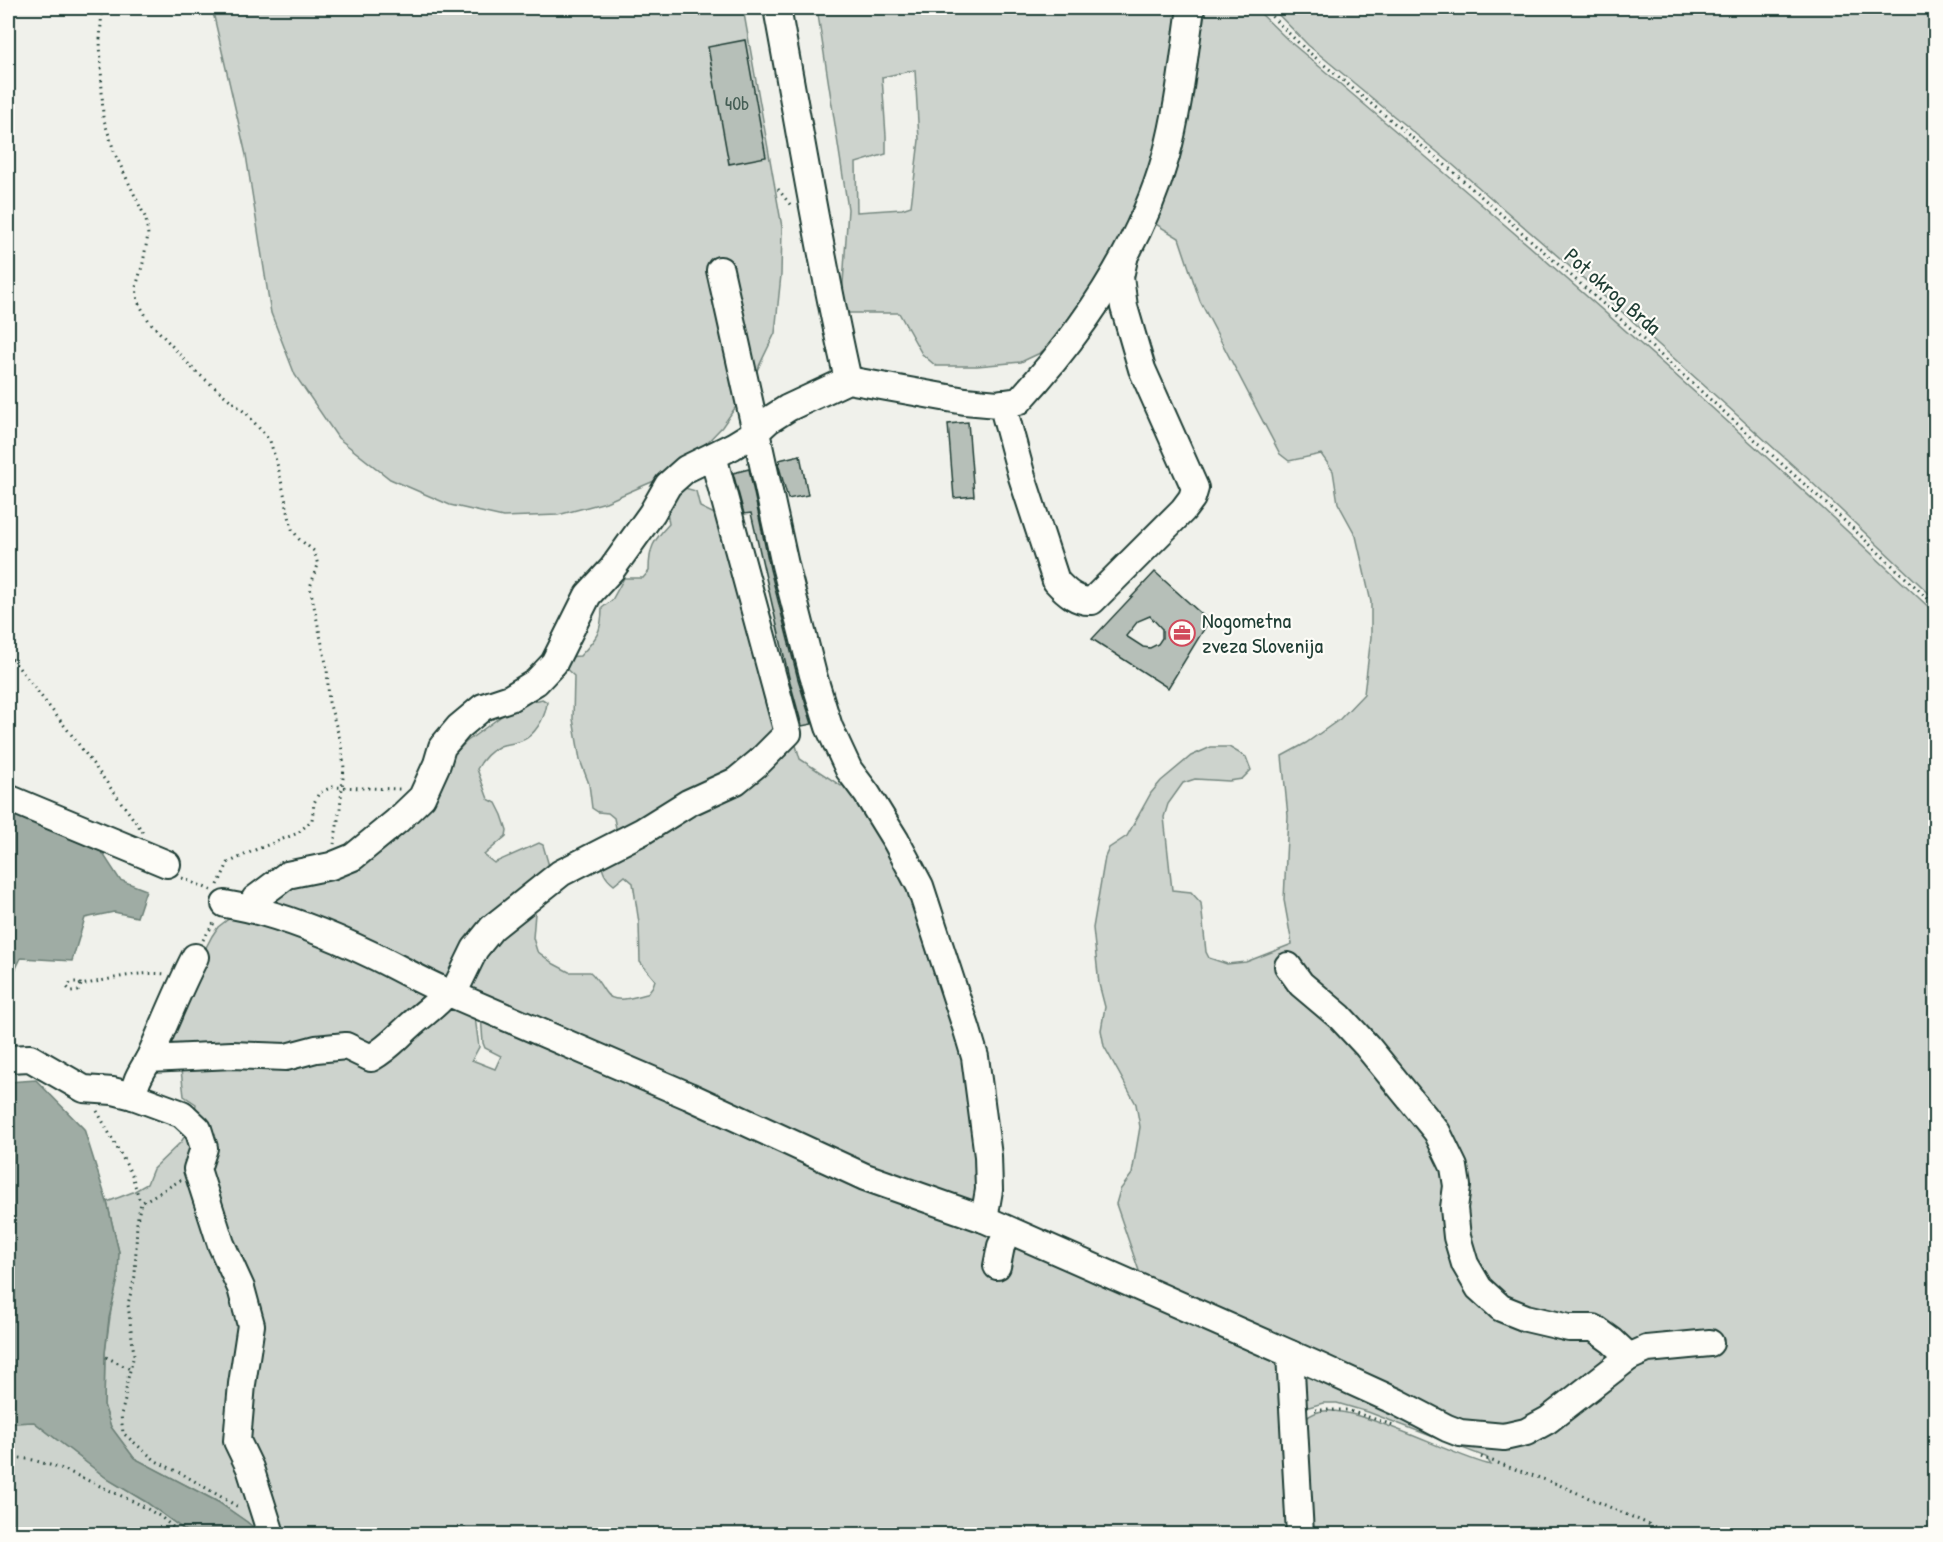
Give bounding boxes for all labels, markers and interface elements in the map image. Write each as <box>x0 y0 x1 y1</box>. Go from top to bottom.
house number: 40b <box>725 89 749 116</box>
street label: Pot okrog Brda <box>1558 241 1668 342</box>
place label: Nogometna zveza Slovenija <box>1202 605 1323 660</box>
office icon: Nogometna zveza Slovenija <box>1167 618 1197 648</box>

